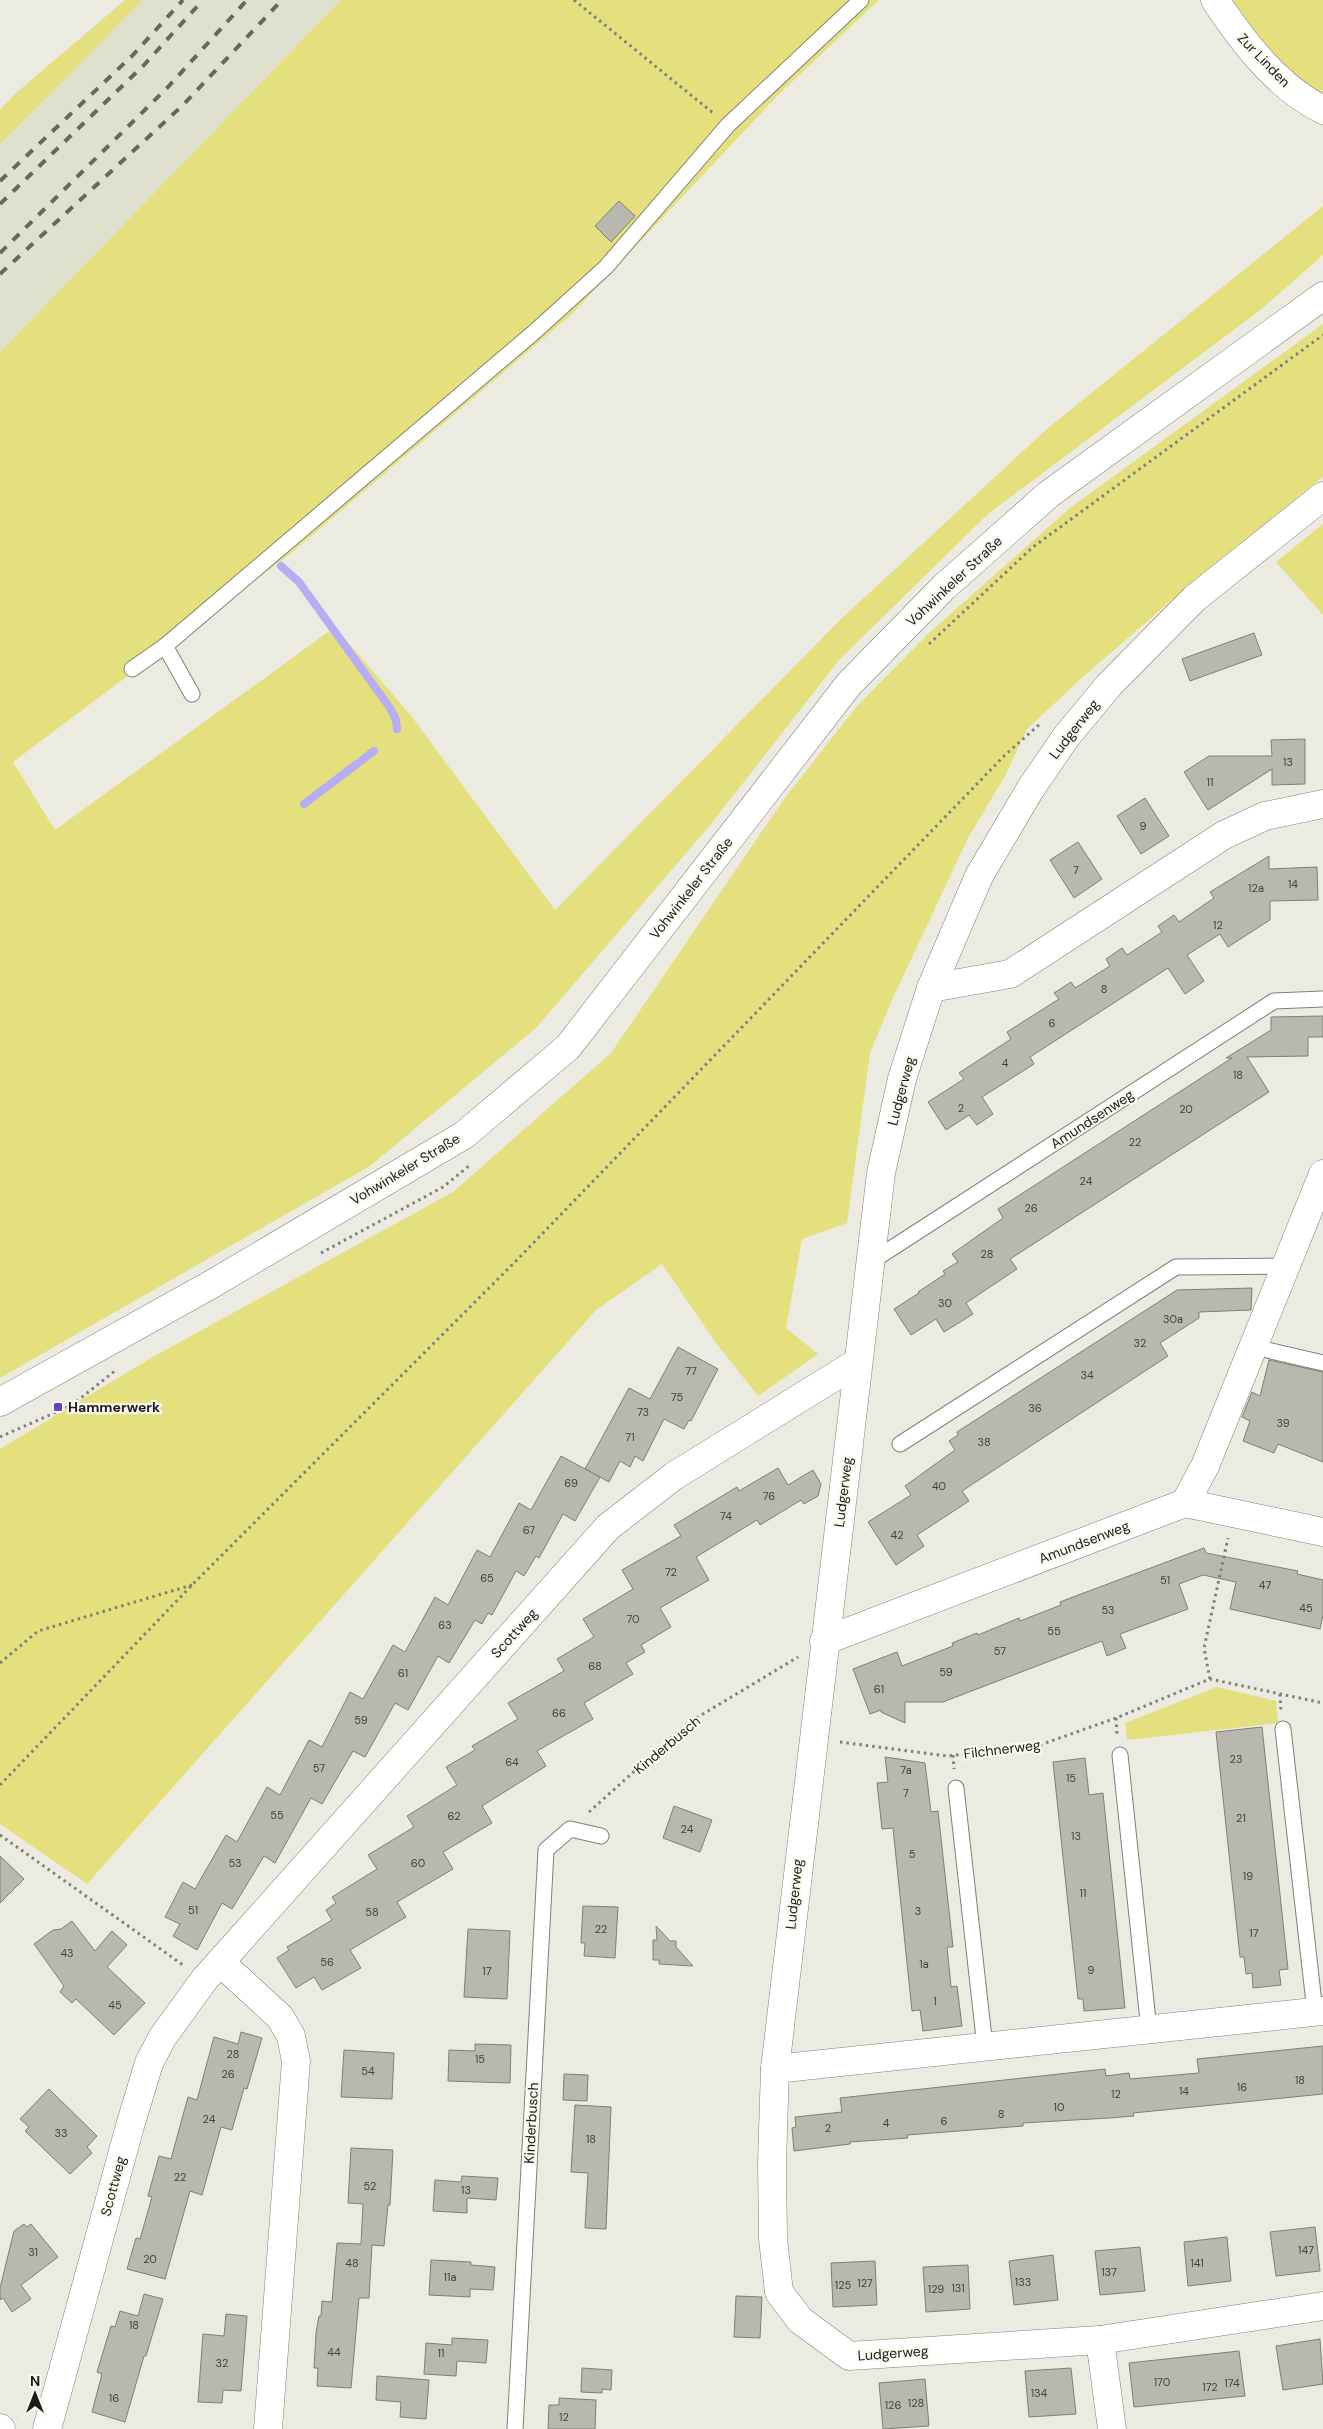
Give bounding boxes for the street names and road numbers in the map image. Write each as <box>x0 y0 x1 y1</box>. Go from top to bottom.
street label: Zur Linden <box>1234 29 1294 91</box>
street label: Vohwinkeler Straße <box>902 532 1006 630</box>
street label: Ludgerweg <box>1045 695 1103 763</box>
street label: Vohwinkeler Straße <box>645 833 737 943</box>
street label: Ludgerweg <box>883 1054 919 1128</box>
street label: Amundsenweg <box>1047 1085 1137 1153</box>
street label: Vohwinkeler Straße <box>347 1129 463 1209</box>
street label: Ludgerweg <box>830 1455 856 1528</box>
street label: Amundsenweg <box>1036 1516 1132 1568</box>
street label: Scottweg <box>487 1604 541 1662</box>
street label: Kinderbusch <box>630 1712 704 1778</box>
street label: Filchnerweg <box>963 1735 1042 1763</box>
street label: Ludgerweg <box>781 1858 807 1930</box>
street label: Kinderbusch <box>520 2082 542 2164</box>
street label: Scottweg <box>96 2154 130 2218</box>
street label: Ludgerweg <box>857 2342 929 2364</box>

